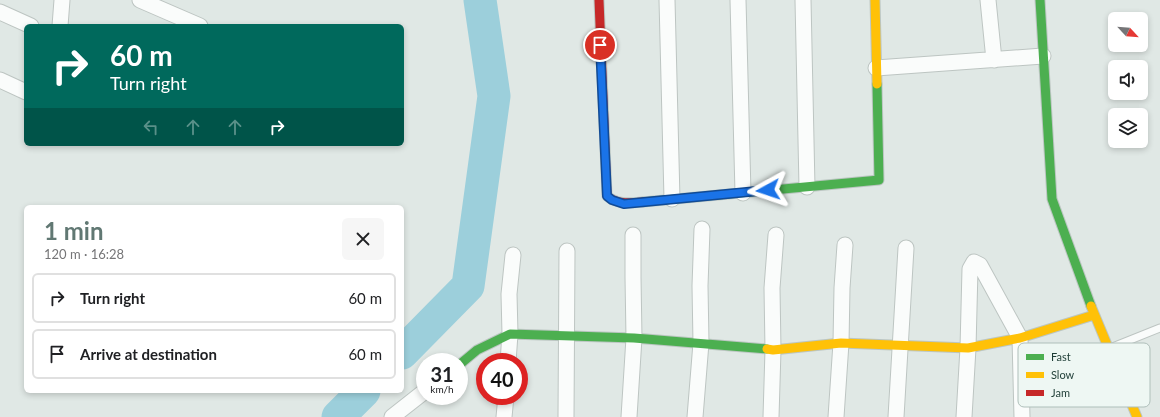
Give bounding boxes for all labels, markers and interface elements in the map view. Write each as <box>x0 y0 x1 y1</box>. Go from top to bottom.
north arrow <box>1108 12 1148 52</box>
map controls <box>1108 12 1148 148</box>
pin <box>583 28 617 62</box>
icon: arrive <box>589 34 611 56</box>
text: 60 m <box>110 38 173 72</box>
icon: right <box>44 40 96 92</box>
button: sound <box>1108 60 1148 100</box>
text: Turn right <box>110 72 187 94</box>
button: layers <box>1108 108 1148 148</box>
icon: left <box>140 116 162 138</box>
icon: ahead <box>182 116 204 138</box>
icon: ahead <box>224 116 246 138</box>
icon: right <box>266 116 288 138</box>
position arrow <box>747 169 789 211</box>
text: 1 min <box>44 216 104 245</box>
button: close <box>342 218 384 260</box>
text: 120 m · 16:28 <box>44 246 124 262</box>
icon: right <box>46 287 68 309</box>
text: Turn right <box>80 289 145 307</box>
text: 60 m <box>348 289 382 307</box>
icon: arrive <box>46 343 68 365</box>
legend <box>1018 343 1150 407</box>
text: Arrive at destination <box>80 345 217 363</box>
text: 60 m <box>348 345 382 363</box>
text: Fast <box>1051 350 1071 363</box>
speed limit sign: 40 <box>476 353 528 405</box>
text: 31 <box>430 362 454 386</box>
text: Slow <box>1051 368 1075 381</box>
text: km/h <box>430 383 454 395</box>
text: Jam <box>1051 386 1070 399</box>

